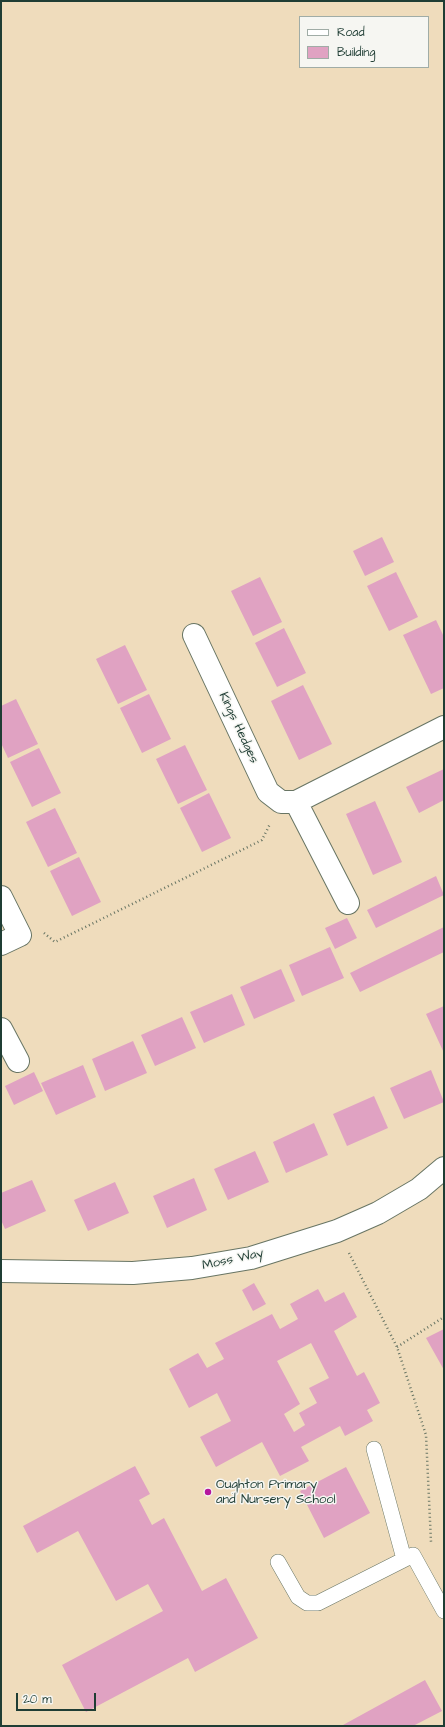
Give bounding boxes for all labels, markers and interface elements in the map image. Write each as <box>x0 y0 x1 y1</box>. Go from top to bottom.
legend <box>299 16 429 68</box>
text: Road <box>337 24 365 41</box>
text: Building <box>337 44 375 61</box>
street label: Kings Hedges <box>215 690 261 766</box>
street label: Moss Way <box>201 1246 265 1274</box>
place label: Oughton Primary and Nursery School <box>216 1477 336 1508</box>
marker: Oughton Primary and Nursery School <box>203 1487 213 1497</box>
scale bar <box>18 1685 98 1711</box>
text: 20 m <box>23 1691 52 1708</box>

